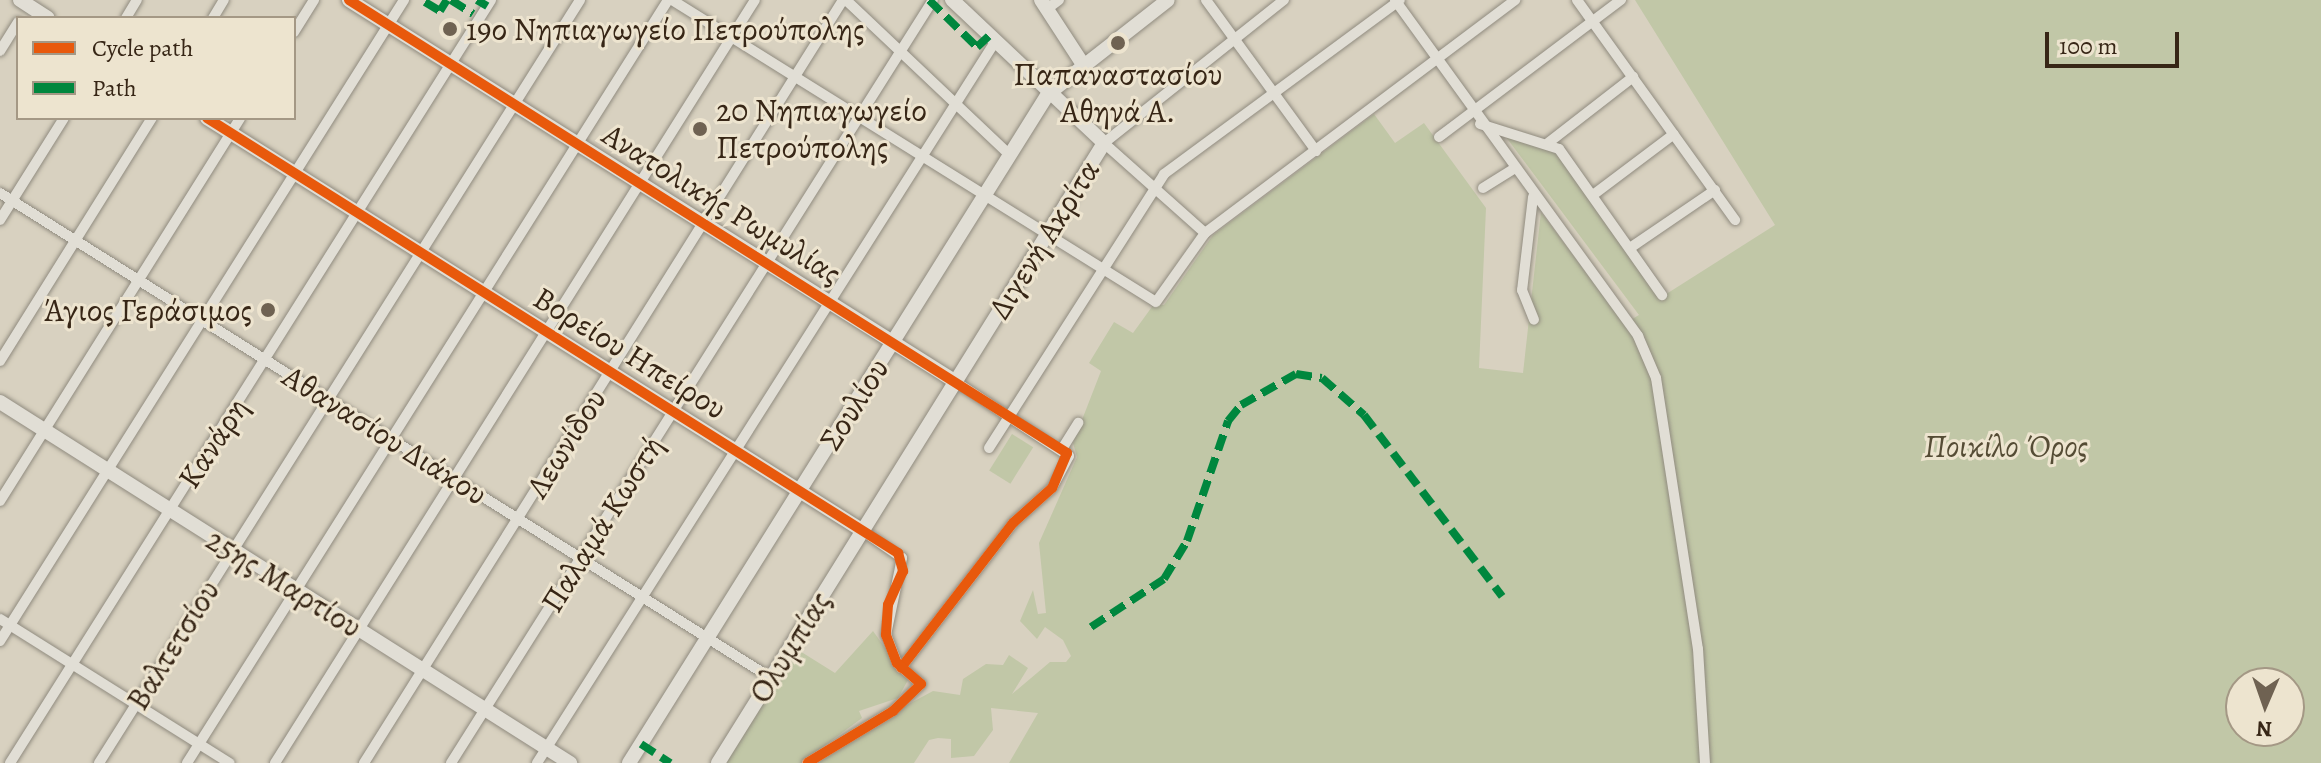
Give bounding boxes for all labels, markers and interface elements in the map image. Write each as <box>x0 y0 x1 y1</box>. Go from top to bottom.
place label: 19ο Νηπιαγωγείο Πετρούπολης <box>466 10 865 48</box>
legend <box>16 16 296 120</box>
scale bar <box>2049 16 2183 66</box>
marker: 19ο Νηπιαγωγείο Πετρούπολης <box>441 20 459 38</box>
text: 100 m <box>2059 30 2118 62</box>
text: Cycle path <box>92 32 193 64</box>
marker: Παπαναστασίου Αθηνά Α. <box>1109 34 1127 52</box>
place label: Παπαναστασίου Αθηνά Α. <box>1013 56 1223 131</box>
text: Path <box>92 72 137 104</box>
place label: 20 Νηπιαγωγείο Πετρούπολης <box>716 92 927 167</box>
street label: Ανατολικής Ρωμυλίας <box>596 115 848 293</box>
marker: 20 Νηπιαγωγείο Πετρούπολης <box>691 120 709 138</box>
street label: Διγενή Ακρίτα <box>980 152 1108 326</box>
street label: Βορείου Ηπείρου <box>527 278 733 428</box>
place label: Άγιος Γεράσιμος <box>43 291 252 329</box>
marker: Άγιος Γεράσιμος <box>259 301 277 319</box>
street label: Σουλίου <box>811 351 897 457</box>
street label: Αθανασίου Διάκου <box>276 357 494 513</box>
street label: Λεωνίδου <box>518 381 614 505</box>
street label: Κανάρη <box>170 391 256 495</box>
park label: Ποικίλο Όρος <box>1924 427 2088 465</box>
street label: Παλαμά Κωστή <box>533 429 671 619</box>
street label: 25ης Μαρτίου <box>199 520 369 646</box>
street label: Βαλτετσίου <box>118 573 228 717</box>
street label: Ολυμπίας <box>741 584 839 710</box>
north arrow <box>2225 667 2305 747</box>
text: N <box>2256 714 2273 744</box>

